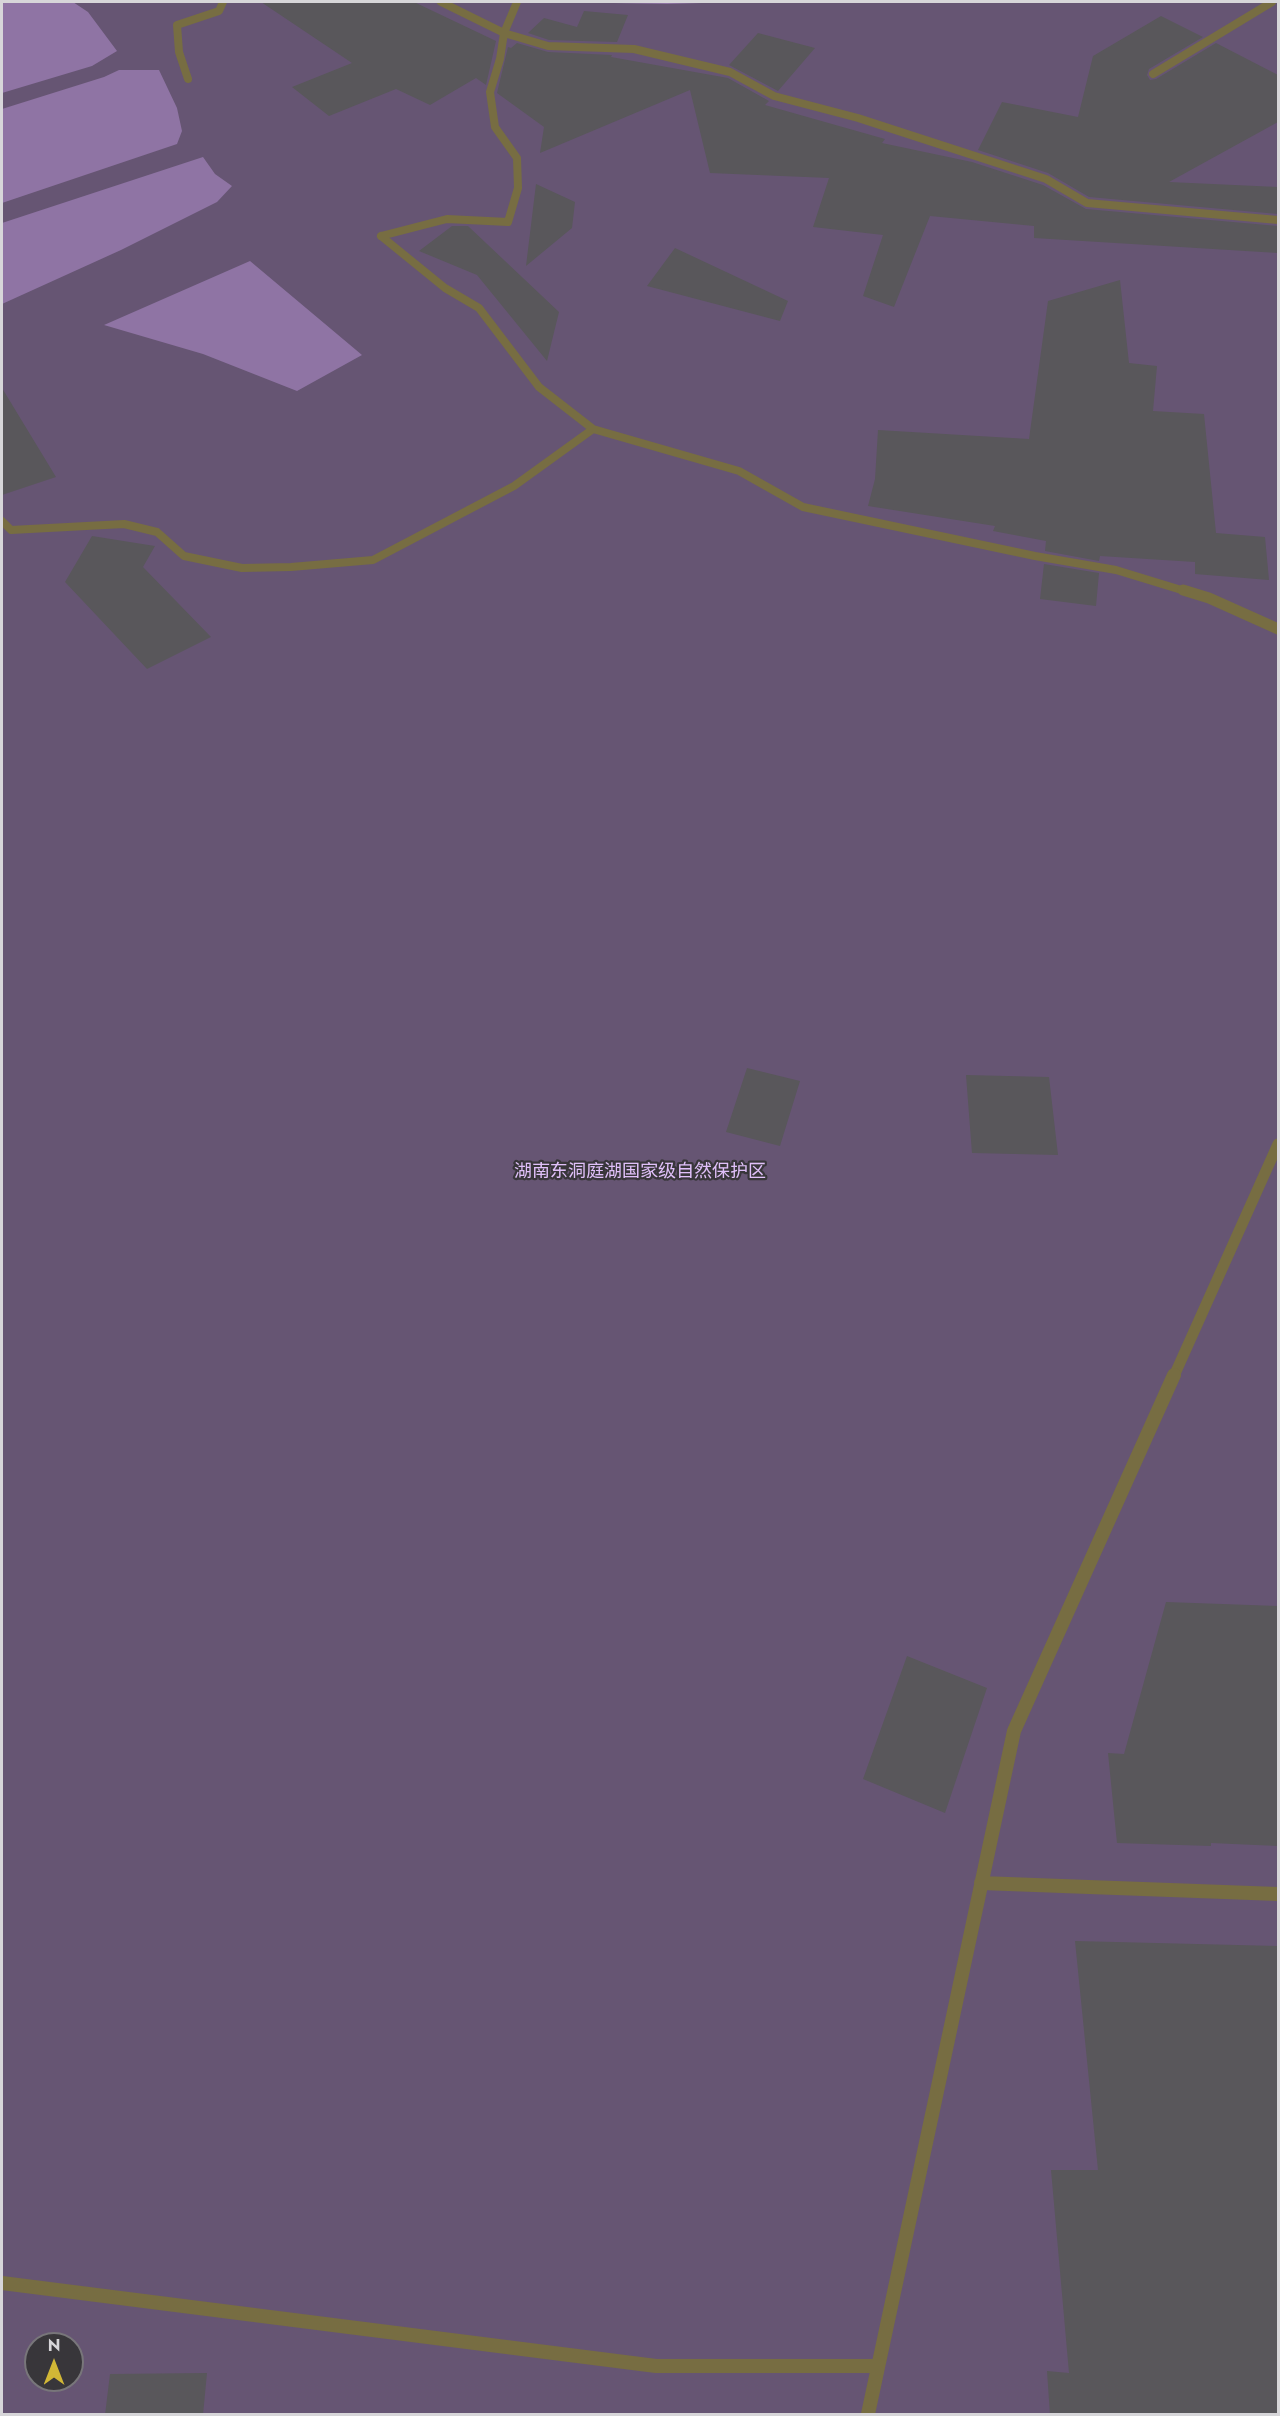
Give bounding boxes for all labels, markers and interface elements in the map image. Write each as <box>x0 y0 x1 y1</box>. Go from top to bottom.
park label: 湖南东洞庭湖国家级自然保护区 <box>514 1162 766 1184</box>
north arrow <box>24 2332 84 2392</box>
text: N <box>48 2334 60 2357</box>

